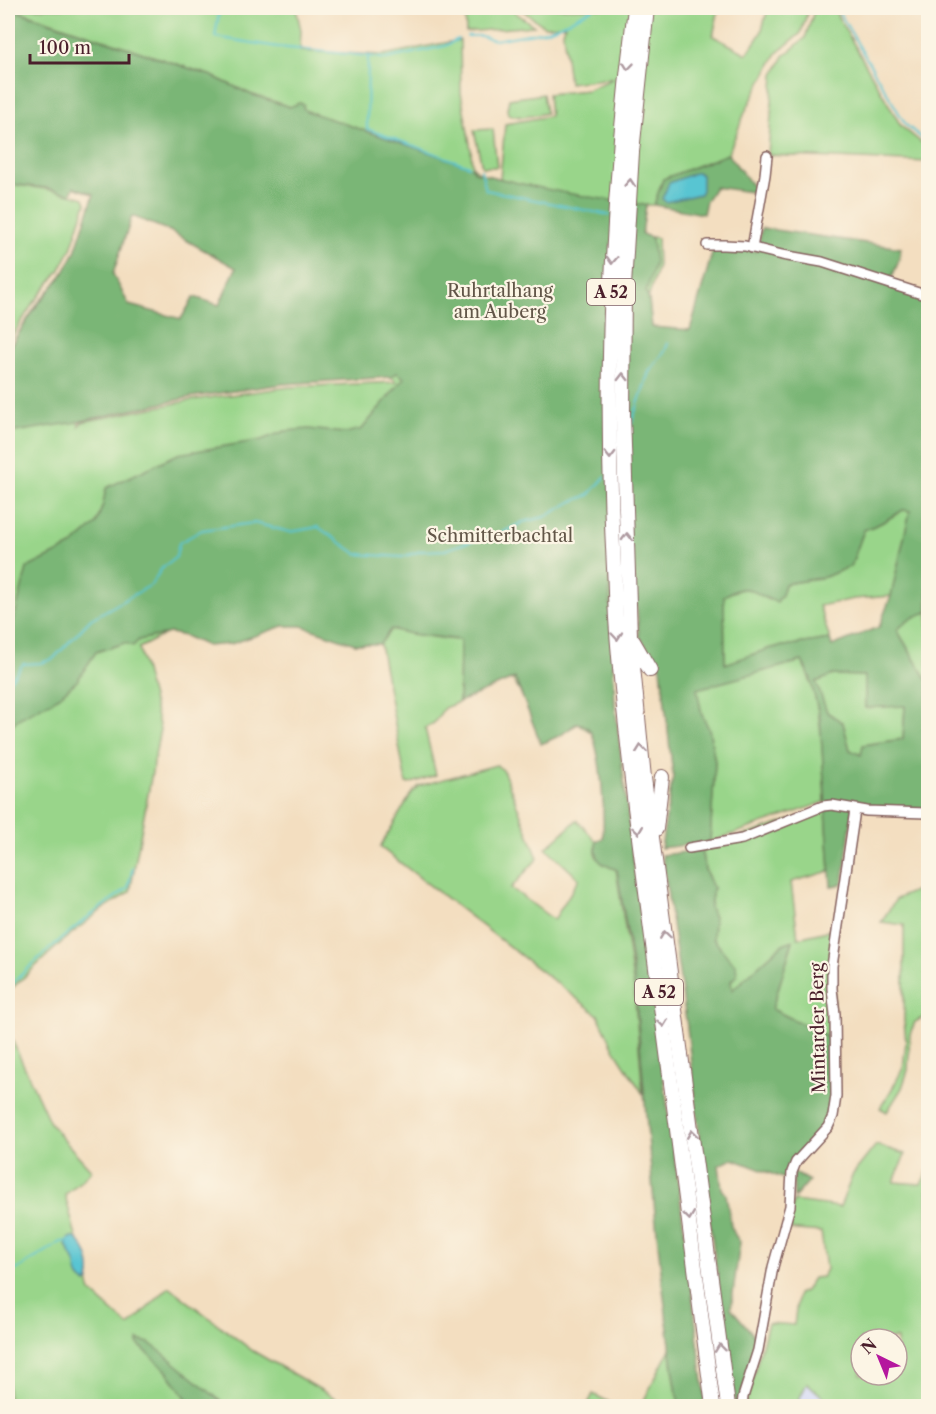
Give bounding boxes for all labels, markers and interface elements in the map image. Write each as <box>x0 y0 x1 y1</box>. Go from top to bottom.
scale bar <box>30 27 129 65</box>
text: 100 m <box>39 37 91 59</box>
one-way arrow <box>622 61 635 70</box>
one-way arrow <box>623 178 636 187</box>
one-way arrow <box>606 255 619 264</box>
road number: A 52 <box>587 279 635 305</box>
park label: Ruhrtalhang am Auberg <box>447 280 553 323</box>
one-way arrow <box>617 373 629 382</box>
one-way arrow <box>603 450 616 459</box>
park label: Schmitterbachtal <box>427 525 573 547</box>
one-way arrow <box>620 533 633 542</box>
one-way arrow <box>610 631 623 640</box>
one-way arrow <box>635 745 648 754</box>
one-way arrow <box>631 825 643 834</box>
one-way arrow <box>660 931 672 940</box>
street label: Mintarder Berg <box>806 962 830 1094</box>
road number: A 52 <box>635 979 683 1005</box>
one-way arrow <box>656 1019 668 1028</box>
one-way arrow <box>687 1130 699 1139</box>
one-way arrow <box>682 1212 695 1221</box>
north arrow <box>849 1327 909 1387</box>
text: N <box>857 1334 881 1358</box>
one-way arrow <box>715 1344 727 1353</box>

